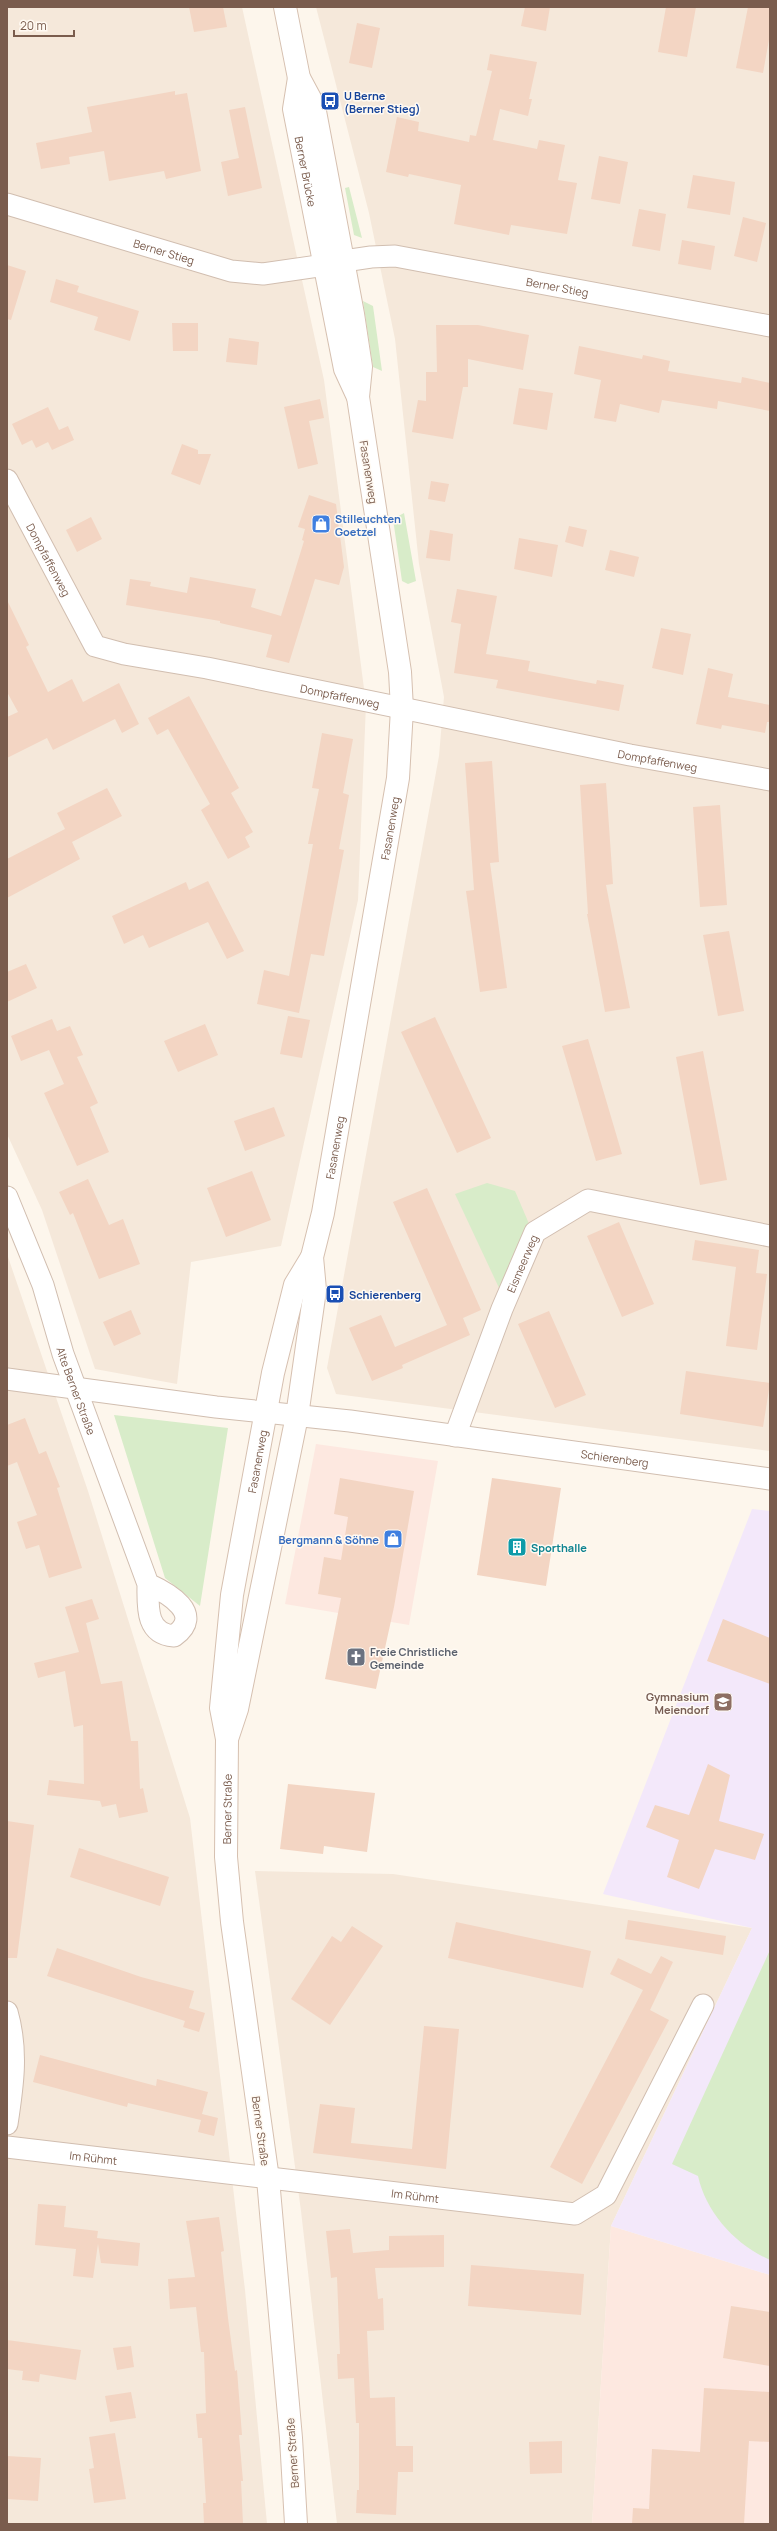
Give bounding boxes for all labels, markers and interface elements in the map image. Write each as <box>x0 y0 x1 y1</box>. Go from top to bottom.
scale bar <box>14 12 74 38</box>
text: 20 m <box>20 17 47 34</box>
place label: U Berne (Berner Stieg) <box>344 88 420 116</box>
bus stop icon: U Berne (Berner Stieg) <box>319 90 341 112</box>
street label: Berner Brücke <box>292 135 321 208</box>
street label: Berner Stieg <box>132 235 196 267</box>
street label: Berner Stieg <box>525 273 590 299</box>
street label: Fasanenweg <box>357 439 381 505</box>
place label: Stilleuchten Goetzel <box>335 511 401 539</box>
shop icon: Stilleuchten Goetzel <box>310 513 332 535</box>
street label: Dompfaffenweg <box>24 520 75 599</box>
street label: Dompfaffenweg <box>299 680 381 711</box>
street label: Dompfaffenweg <box>616 745 699 774</box>
street label: Fasanenweg <box>377 795 402 861</box>
street label: Fasanenweg <box>321 1115 347 1180</box>
street label: Eismeerweg <box>502 1232 541 1295</box>
bus stop icon: Schierenberg <box>324 1283 346 1305</box>
place label: Schierenberg <box>349 1287 421 1302</box>
street label: Alte Berner Straße <box>54 1345 100 1437</box>
street label: Fasanenweg <box>244 1429 270 1494</box>
street label: Schierenberg <box>580 1445 650 1470</box>
shop icon: Bergmann & Söhne <box>382 1528 404 1550</box>
place label: Bergmann & Söhne <box>278 1532 379 1547</box>
building icon: Sporthalle <box>506 1536 528 1558</box>
place label: Sporthalle <box>531 1540 587 1555</box>
place label: Freie Christliche Gemeinde <box>370 1644 458 1672</box>
church icon: Freie Christliche Gemeinde <box>345 1646 367 1668</box>
place label: Gymnasium Meiendorf <box>646 1689 710 1717</box>
school or university icon: Gymnasium Meiendorf <box>712 1691 734 1713</box>
street label: Berner Straße <box>219 1773 234 1844</box>
street label: Berner Straße <box>249 2095 273 2167</box>
street label: Im Rühmt <box>69 2147 118 2167</box>
street label: Im Rühmt <box>391 2185 440 2205</box>
street label: Berner Straße <box>282 2417 302 2489</box>

